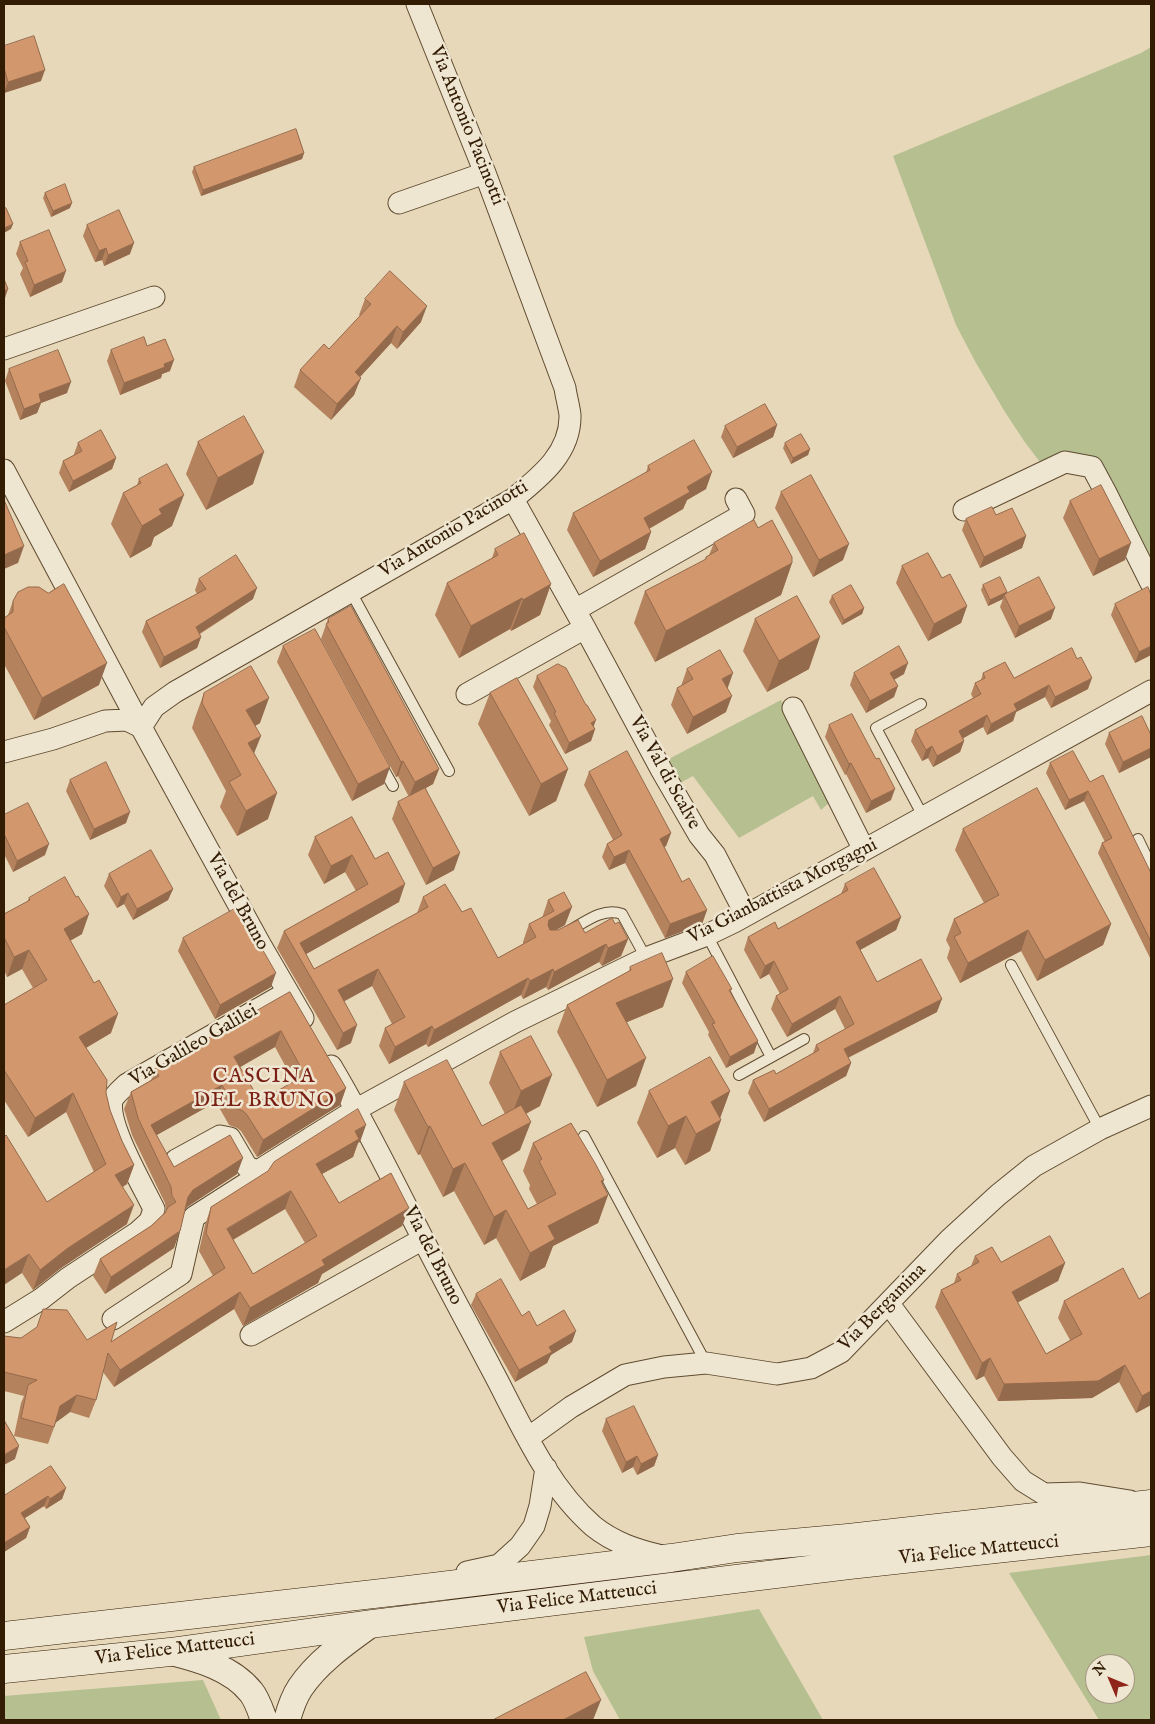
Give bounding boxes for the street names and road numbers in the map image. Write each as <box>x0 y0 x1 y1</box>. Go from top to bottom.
street label: Via Antonio Pacinotti <box>424 43 508 209</box>
street label: Via Antonio Pacinotti <box>375 477 533 583</box>
street label: Via Val di Scalve <box>623 712 705 834</box>
street label: Via Gianbattista Morgagni <box>685 834 881 950</box>
street label: Via del Bruno <box>201 849 273 955</box>
street label: Via Galileo Galilei <box>126 1000 262 1092</box>
street label: Via del Bruno <box>397 1203 467 1309</box>
street label: Via Bergamina <box>834 1259 932 1357</box>
street label: Via Felice Matteucci <box>898 1531 1060 1571</box>
street label: Via Felice Matteucci <box>496 1578 658 1620</box>
street label: Via Felice Matteucci <box>94 1629 256 1671</box>

